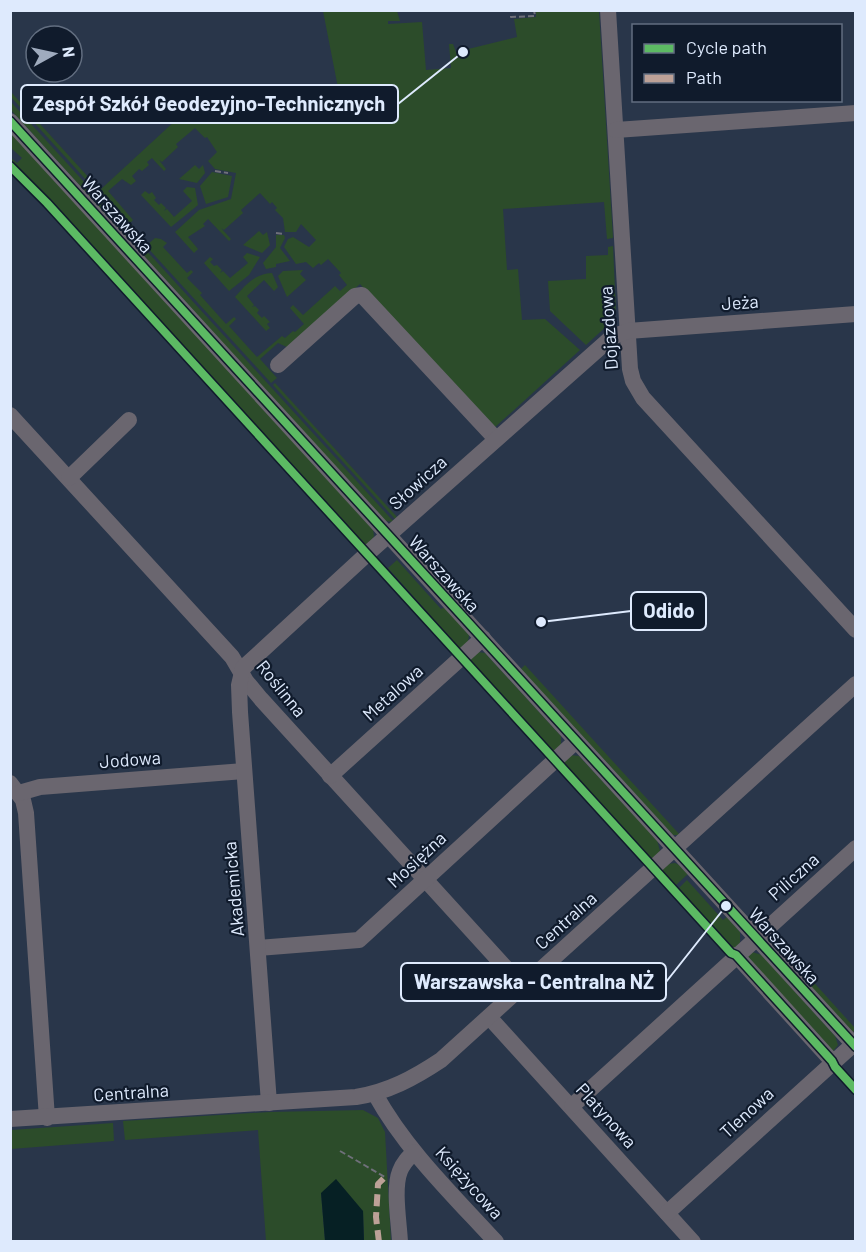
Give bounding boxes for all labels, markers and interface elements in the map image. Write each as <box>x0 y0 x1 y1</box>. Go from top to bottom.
north arrow <box>24 24 84 84</box>
legend <box>632 24 842 102</box>
text: Cycle path <box>686 36 767 58</box>
text: N <box>59 45 79 58</box>
text: Path <box>686 66 722 88</box>
callout: Zespół Szkół Geodezyjno-Technicznych <box>21 85 398 123</box>
text: Zespół Szkół Geodezyjno-Technicznych <box>33 91 385 115</box>
street label: Warszawska <box>78 171 158 257</box>
street label: Dojazdowa <box>594 285 622 371</box>
street label: Jeża <box>721 290 759 314</box>
street label: Słowicza <box>384 451 451 514</box>
street label: Warszawska <box>405 530 485 616</box>
callout: Odido <box>631 592 706 630</box>
text: Odido <box>643 598 695 622</box>
street label: Roślinna <box>252 655 311 721</box>
street label: Metalowa <box>358 659 427 725</box>
street label: Jodowa <box>99 746 161 772</box>
street label: Mosiężna <box>382 827 450 892</box>
street label: Akademicka <box>218 841 248 938</box>
street label: Piliczna <box>764 848 823 905</box>
street label: Centralna <box>530 887 601 954</box>
street label: Warszawska <box>745 902 825 988</box>
callout: Warszawska - Centralna NŻ <box>401 963 666 1001</box>
text: Warszawska - Centralna NŻ <box>414 969 654 993</box>
street label: Centralna <box>92 1078 169 1106</box>
street label: Platynowa <box>572 1078 642 1152</box>
street label: Tlenowa <box>715 1082 778 1142</box>
street label: Księżycowa <box>431 1141 508 1223</box>

